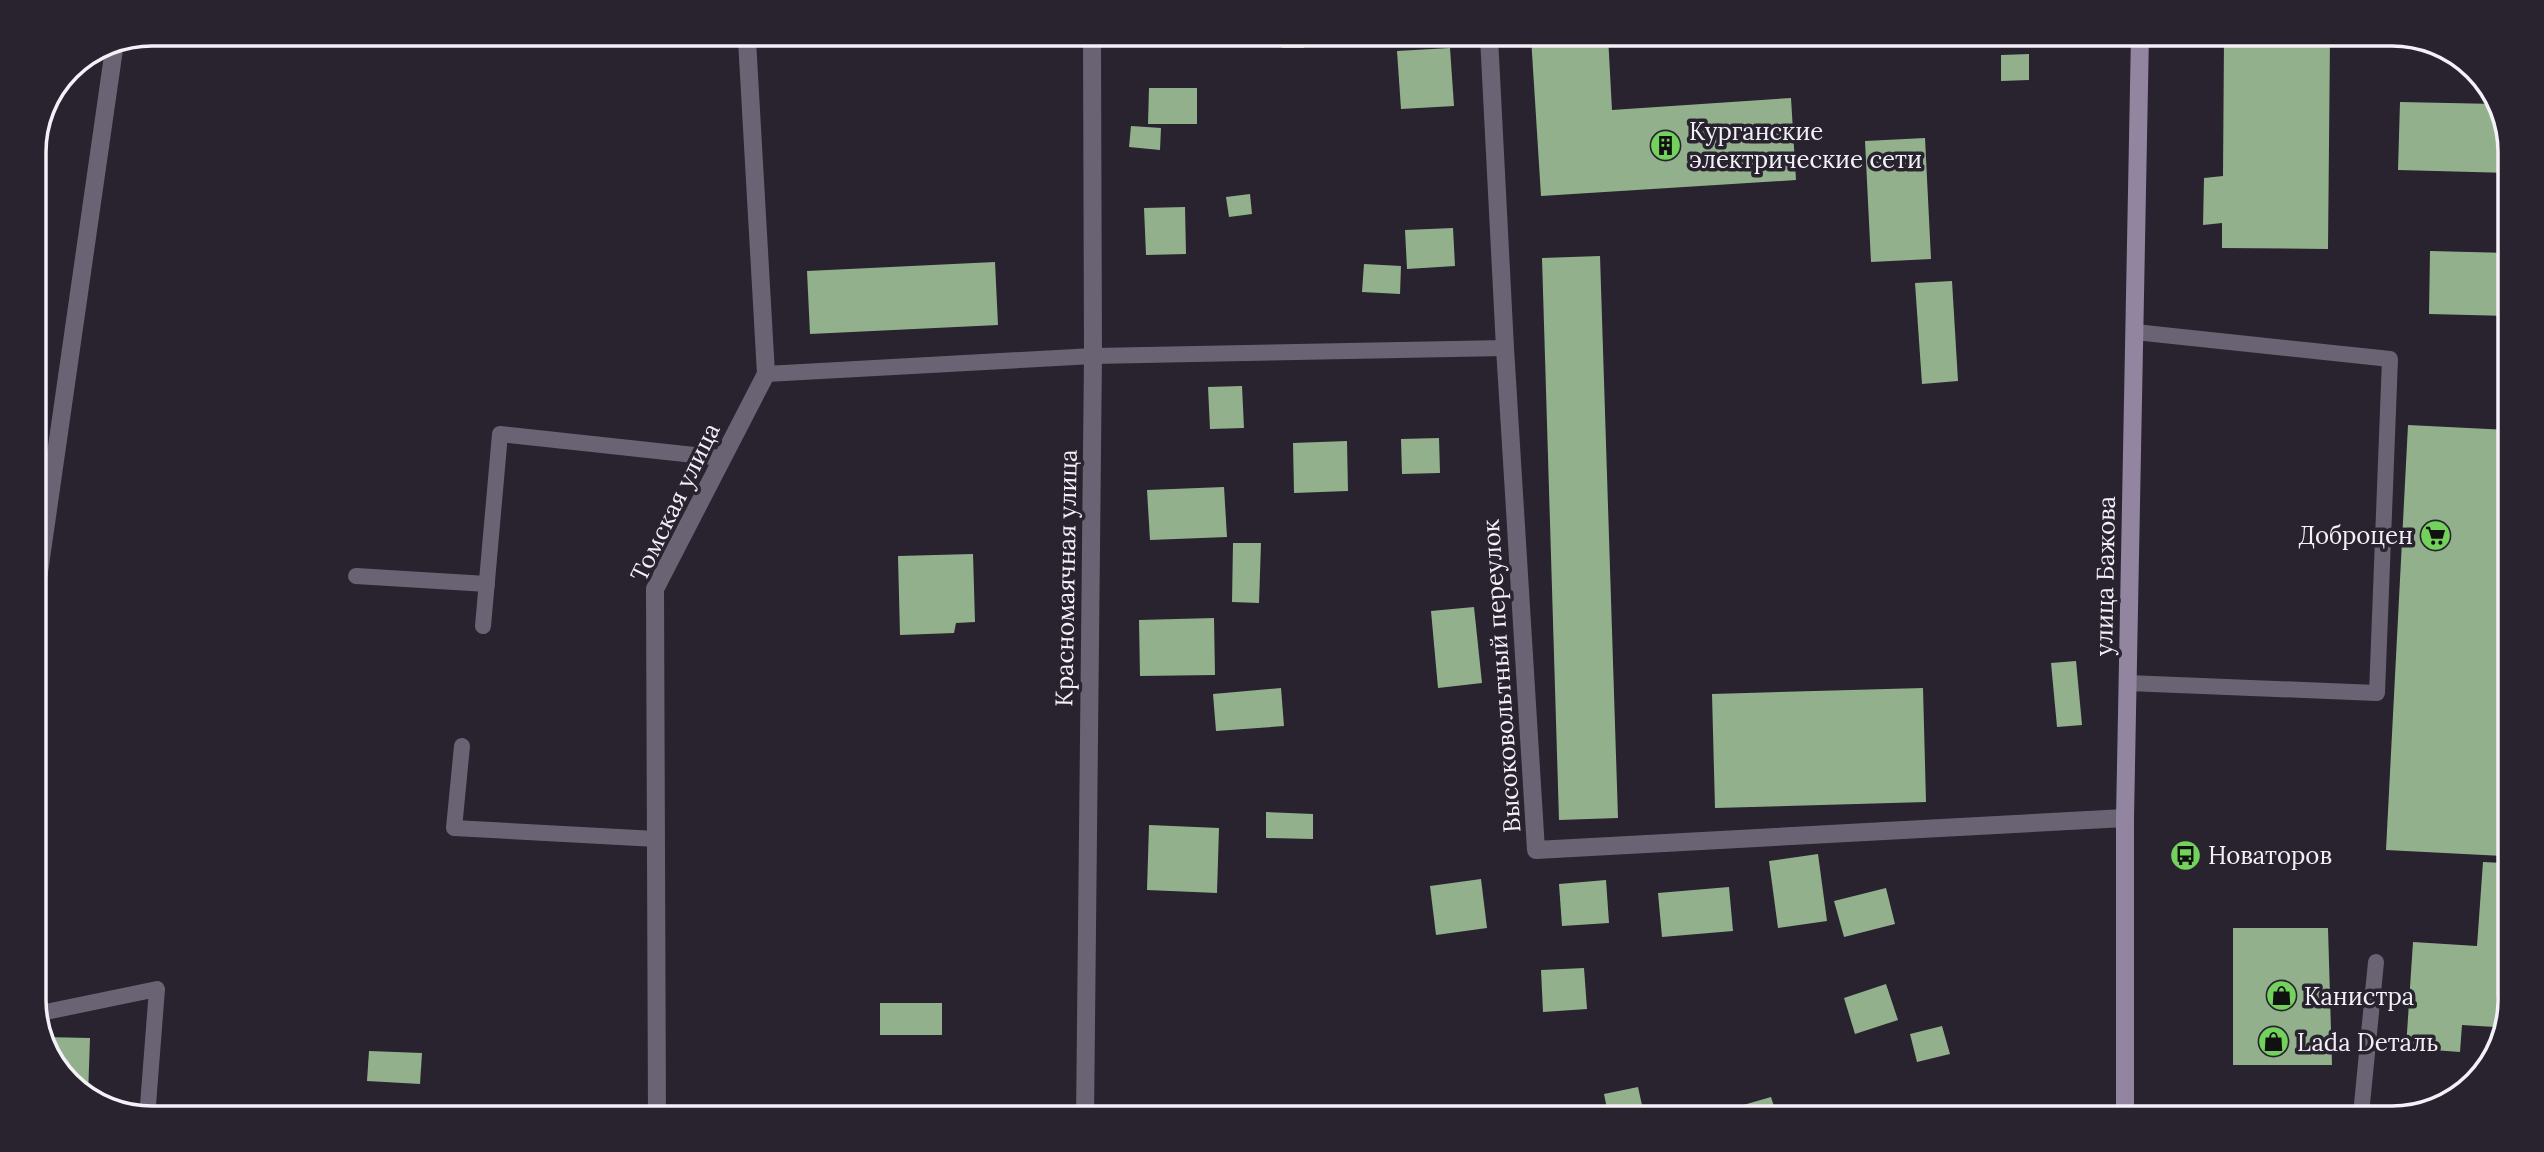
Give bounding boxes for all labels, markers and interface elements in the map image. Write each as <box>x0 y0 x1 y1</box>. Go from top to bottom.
place label: Курганские электрические сети <box>1689 116 1922 175</box>
building icon: Курганские электрические сети <box>1649 128 1683 162</box>
street label: Томская улица <box>623 418 727 586</box>
street label: Красномаячная улица <box>1048 449 1084 707</box>
street label: улица Бажова <box>2088 496 2122 656</box>
street label: Высоковольтный переулок <box>1475 518 1527 834</box>
supermarket icon: Доброцен <box>2419 518 2453 552</box>
place label: Доброцен <box>2298 520 2413 551</box>
bus stop icon: Новаторов <box>2168 838 2202 872</box>
place label: Новаторов <box>2208 840 2332 871</box>
shop icon: Канистра <box>2264 979 2298 1013</box>
place label: Канистра <box>2304 981 2414 1012</box>
shop icon: Lada Dеталь <box>2257 1025 2291 1059</box>
place label: Lada Dеталь <box>2297 1027 2438 1058</box>

